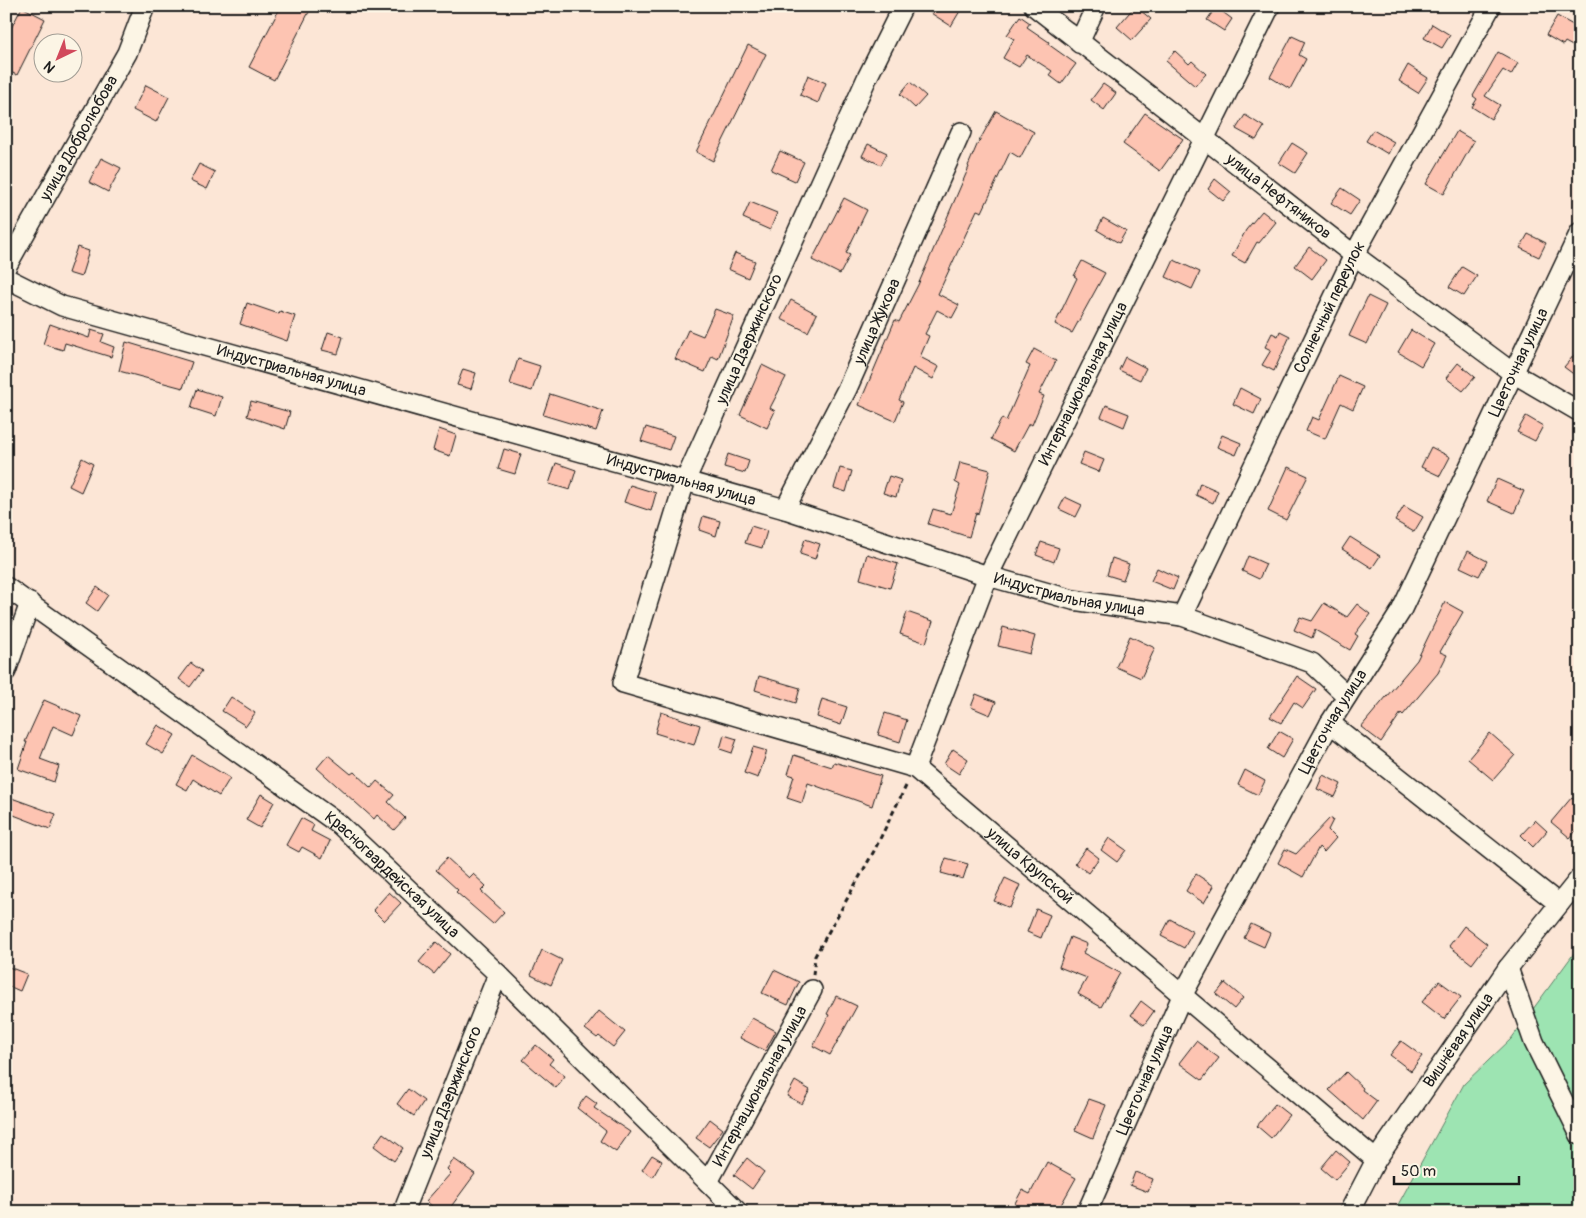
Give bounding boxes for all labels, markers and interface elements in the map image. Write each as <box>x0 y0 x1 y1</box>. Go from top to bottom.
north arrow <box>32 32 82 82</box>
text: N <box>40 58 59 77</box>
street label: улица Добролюбова <box>35 72 122 205</box>
street label: улица Нефтяников <box>1221 149 1335 244</box>
street label: Солнечный переулок <box>1289 238 1370 377</box>
street label: улица Дзержинского <box>711 270 787 408</box>
street label: улица Жукова <box>849 275 905 368</box>
street label: Интернациональная улица <box>1034 299 1132 469</box>
street label: Цветочная улица <box>1484 305 1553 420</box>
street label: Индустриальная улица <box>215 340 368 401</box>
street label: Индустриальная улица <box>605 449 758 510</box>
street label: Индустриальная улица <box>992 568 1146 620</box>
street label: Цветочная улица <box>1294 666 1371 778</box>
street label: Красногвардейская улица <box>321 807 464 942</box>
street label: улица Крупской <box>982 823 1078 908</box>
street label: Вишнёвая улица <box>1419 989 1498 1091</box>
street label: Интернациональная улица <box>708 1002 812 1170</box>
street label: Цветочная улица <box>1112 1022 1178 1138</box>
street label: улица Дзержинского <box>415 1023 486 1162</box>
scale bar <box>1394 1153 1518 1185</box>
text: 50 m <box>1401 1162 1436 1181</box>

